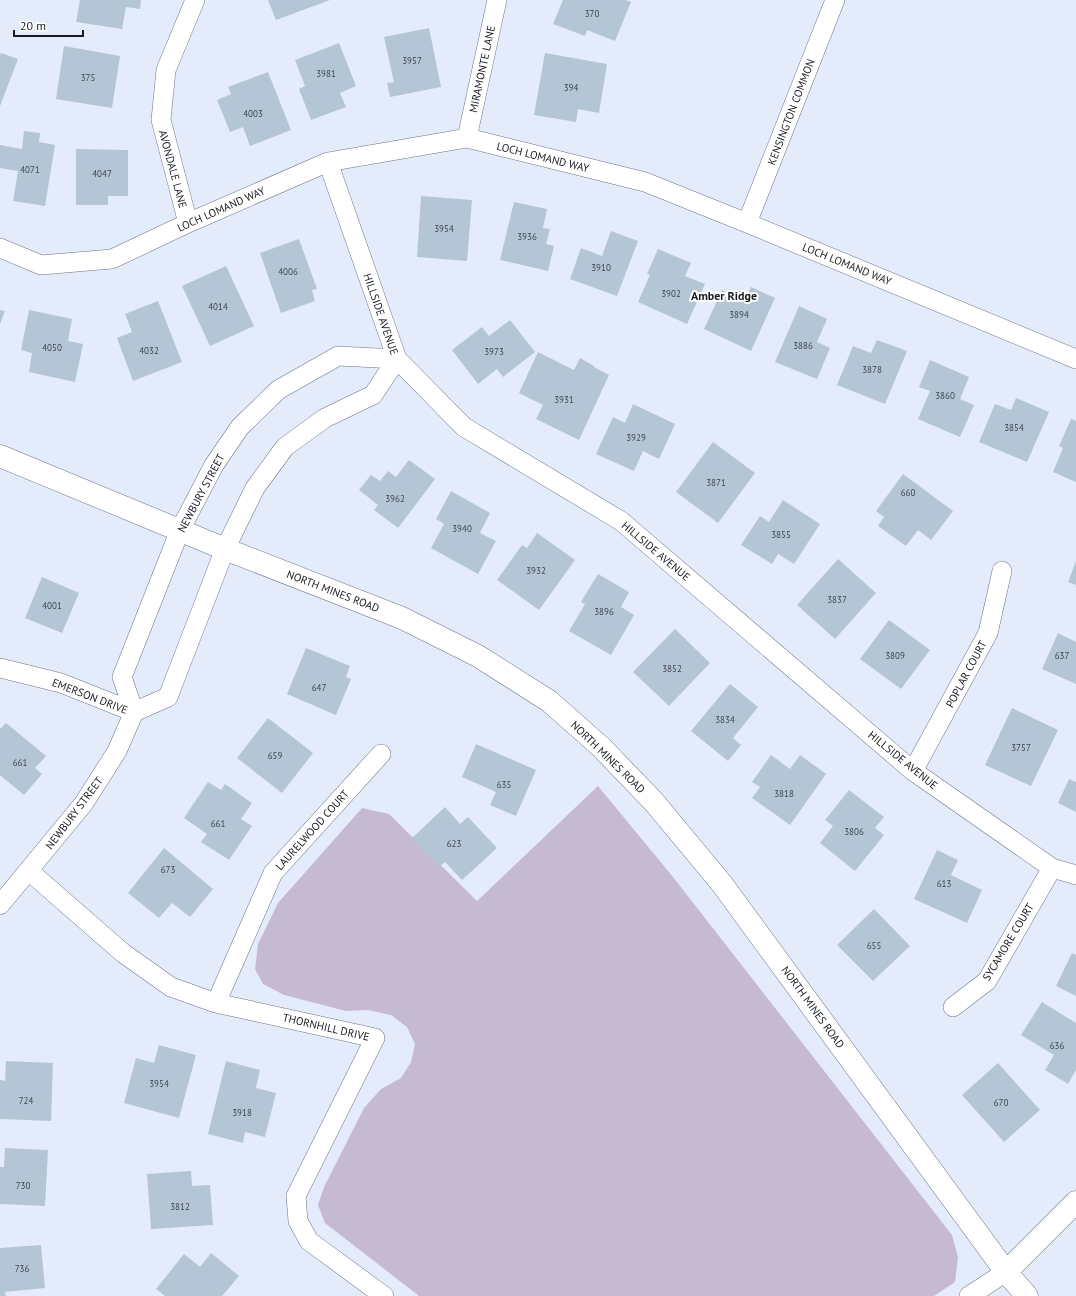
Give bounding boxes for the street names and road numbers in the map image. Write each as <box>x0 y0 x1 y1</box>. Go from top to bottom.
street label: MIRAMONTE LANE <box>466 24 498 114</box>
street label: KENSINGTON COMMON <box>764 57 818 167</box>
street label: AVONDALE LANE <box>156 128 190 210</box>
street label: LOCH LOMAND WAY <box>495 139 591 175</box>
street label: LOCH LOMAND WAY <box>175 183 268 235</box>
street label: LOCH LOMAND WAY <box>800 240 894 289</box>
street label: HILLSIDE AVENUE <box>361 271 402 357</box>
street label: NEWBURY STREET <box>174 451 228 535</box>
street label: HILLSIDE AVENUE <box>619 518 693 584</box>
street label: NORTH MINES ROAD <box>285 567 381 615</box>
street label: POPLAR COURT <box>942 638 990 710</box>
street label: EMERSON DRIVE <box>50 675 130 717</box>
street label: NORTH MINES ROAD <box>568 718 648 796</box>
street label: HILLSIDE AVENUE <box>865 728 941 792</box>
street label: NEWBURY STREET <box>42 774 106 852</box>
street label: LAURELWOOD COURT <box>272 787 352 873</box>
street label: SYCAMORE COURT <box>979 901 1037 983</box>
street label: NORTH MINES ROAD <box>778 963 848 1051</box>
street label: THORNHILL DRIVE <box>281 1010 371 1044</box>

